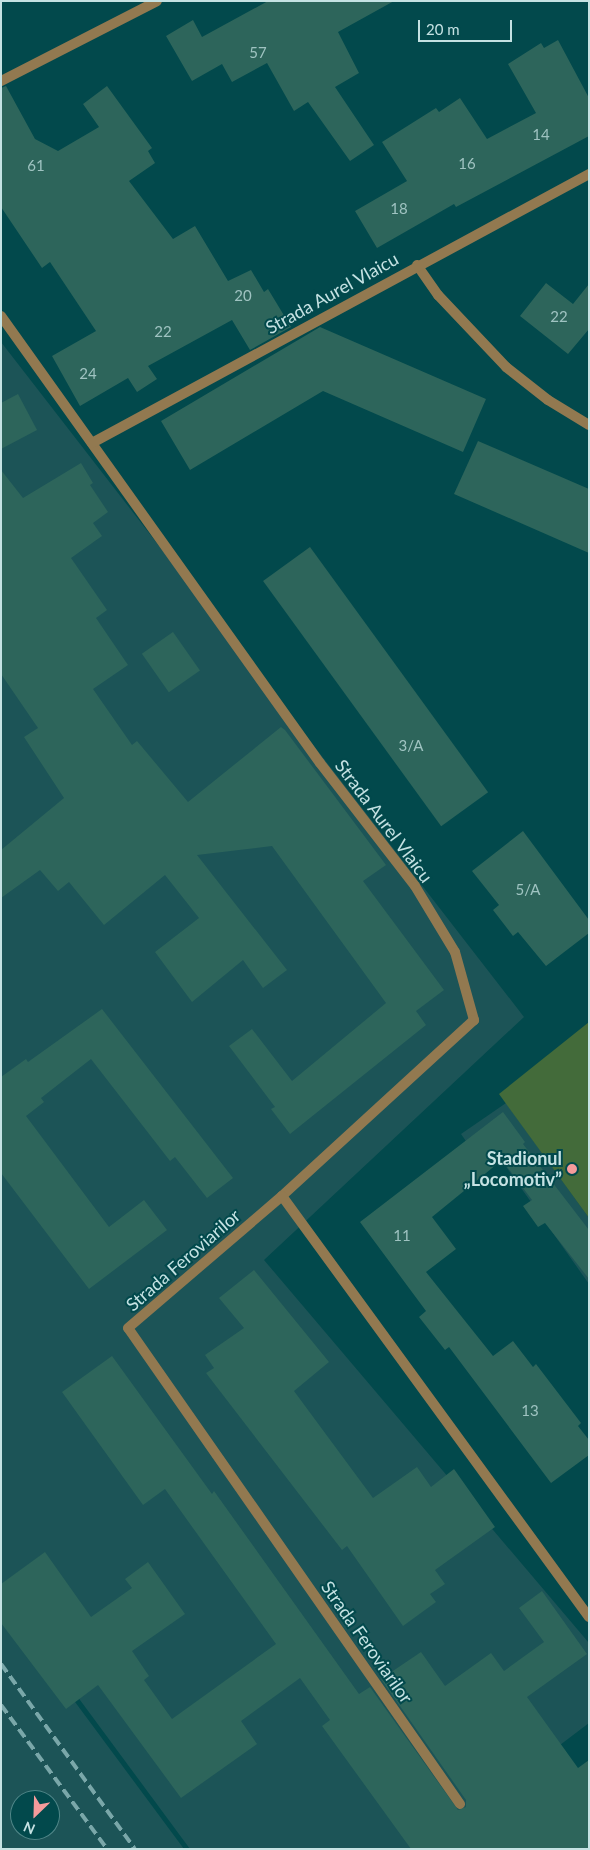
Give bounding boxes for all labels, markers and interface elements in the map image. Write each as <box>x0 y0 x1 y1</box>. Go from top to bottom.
scale bar <box>420 10 514 42</box>
text: 20 m <box>426 20 460 38</box>
house number: 57 <box>249 44 267 62</box>
house number: 14 <box>532 126 550 144</box>
house number: 16 <box>458 155 476 173</box>
house number: 61 <box>27 157 45 175</box>
house number: 18 <box>390 200 408 218</box>
street label: Strada Aurel Vlaicu <box>261 247 403 339</box>
house number: 20 <box>234 287 252 305</box>
house number: 22 <box>550 308 568 326</box>
house number: 22 <box>154 323 172 341</box>
house number: 24 <box>79 365 97 383</box>
house number: 3/A <box>399 737 423 755</box>
street label: Strada Aurel Vlaicu <box>330 755 438 887</box>
house number: 5/A <box>516 881 540 899</box>
place label: Stadionul „Locomotiv” <box>464 1148 562 1190</box>
marker: Stadionul „Locomotiv” <box>566 1163 578 1175</box>
street label: Strada Feroviarilor <box>121 1205 245 1315</box>
house number: 11 <box>393 1227 411 1245</box>
house number: 13 <box>521 1402 539 1420</box>
street label: Strada Feroviarilor <box>317 1577 417 1707</box>
north arrow <box>10 1790 60 1840</box>
text: N <box>21 1818 37 1838</box>

